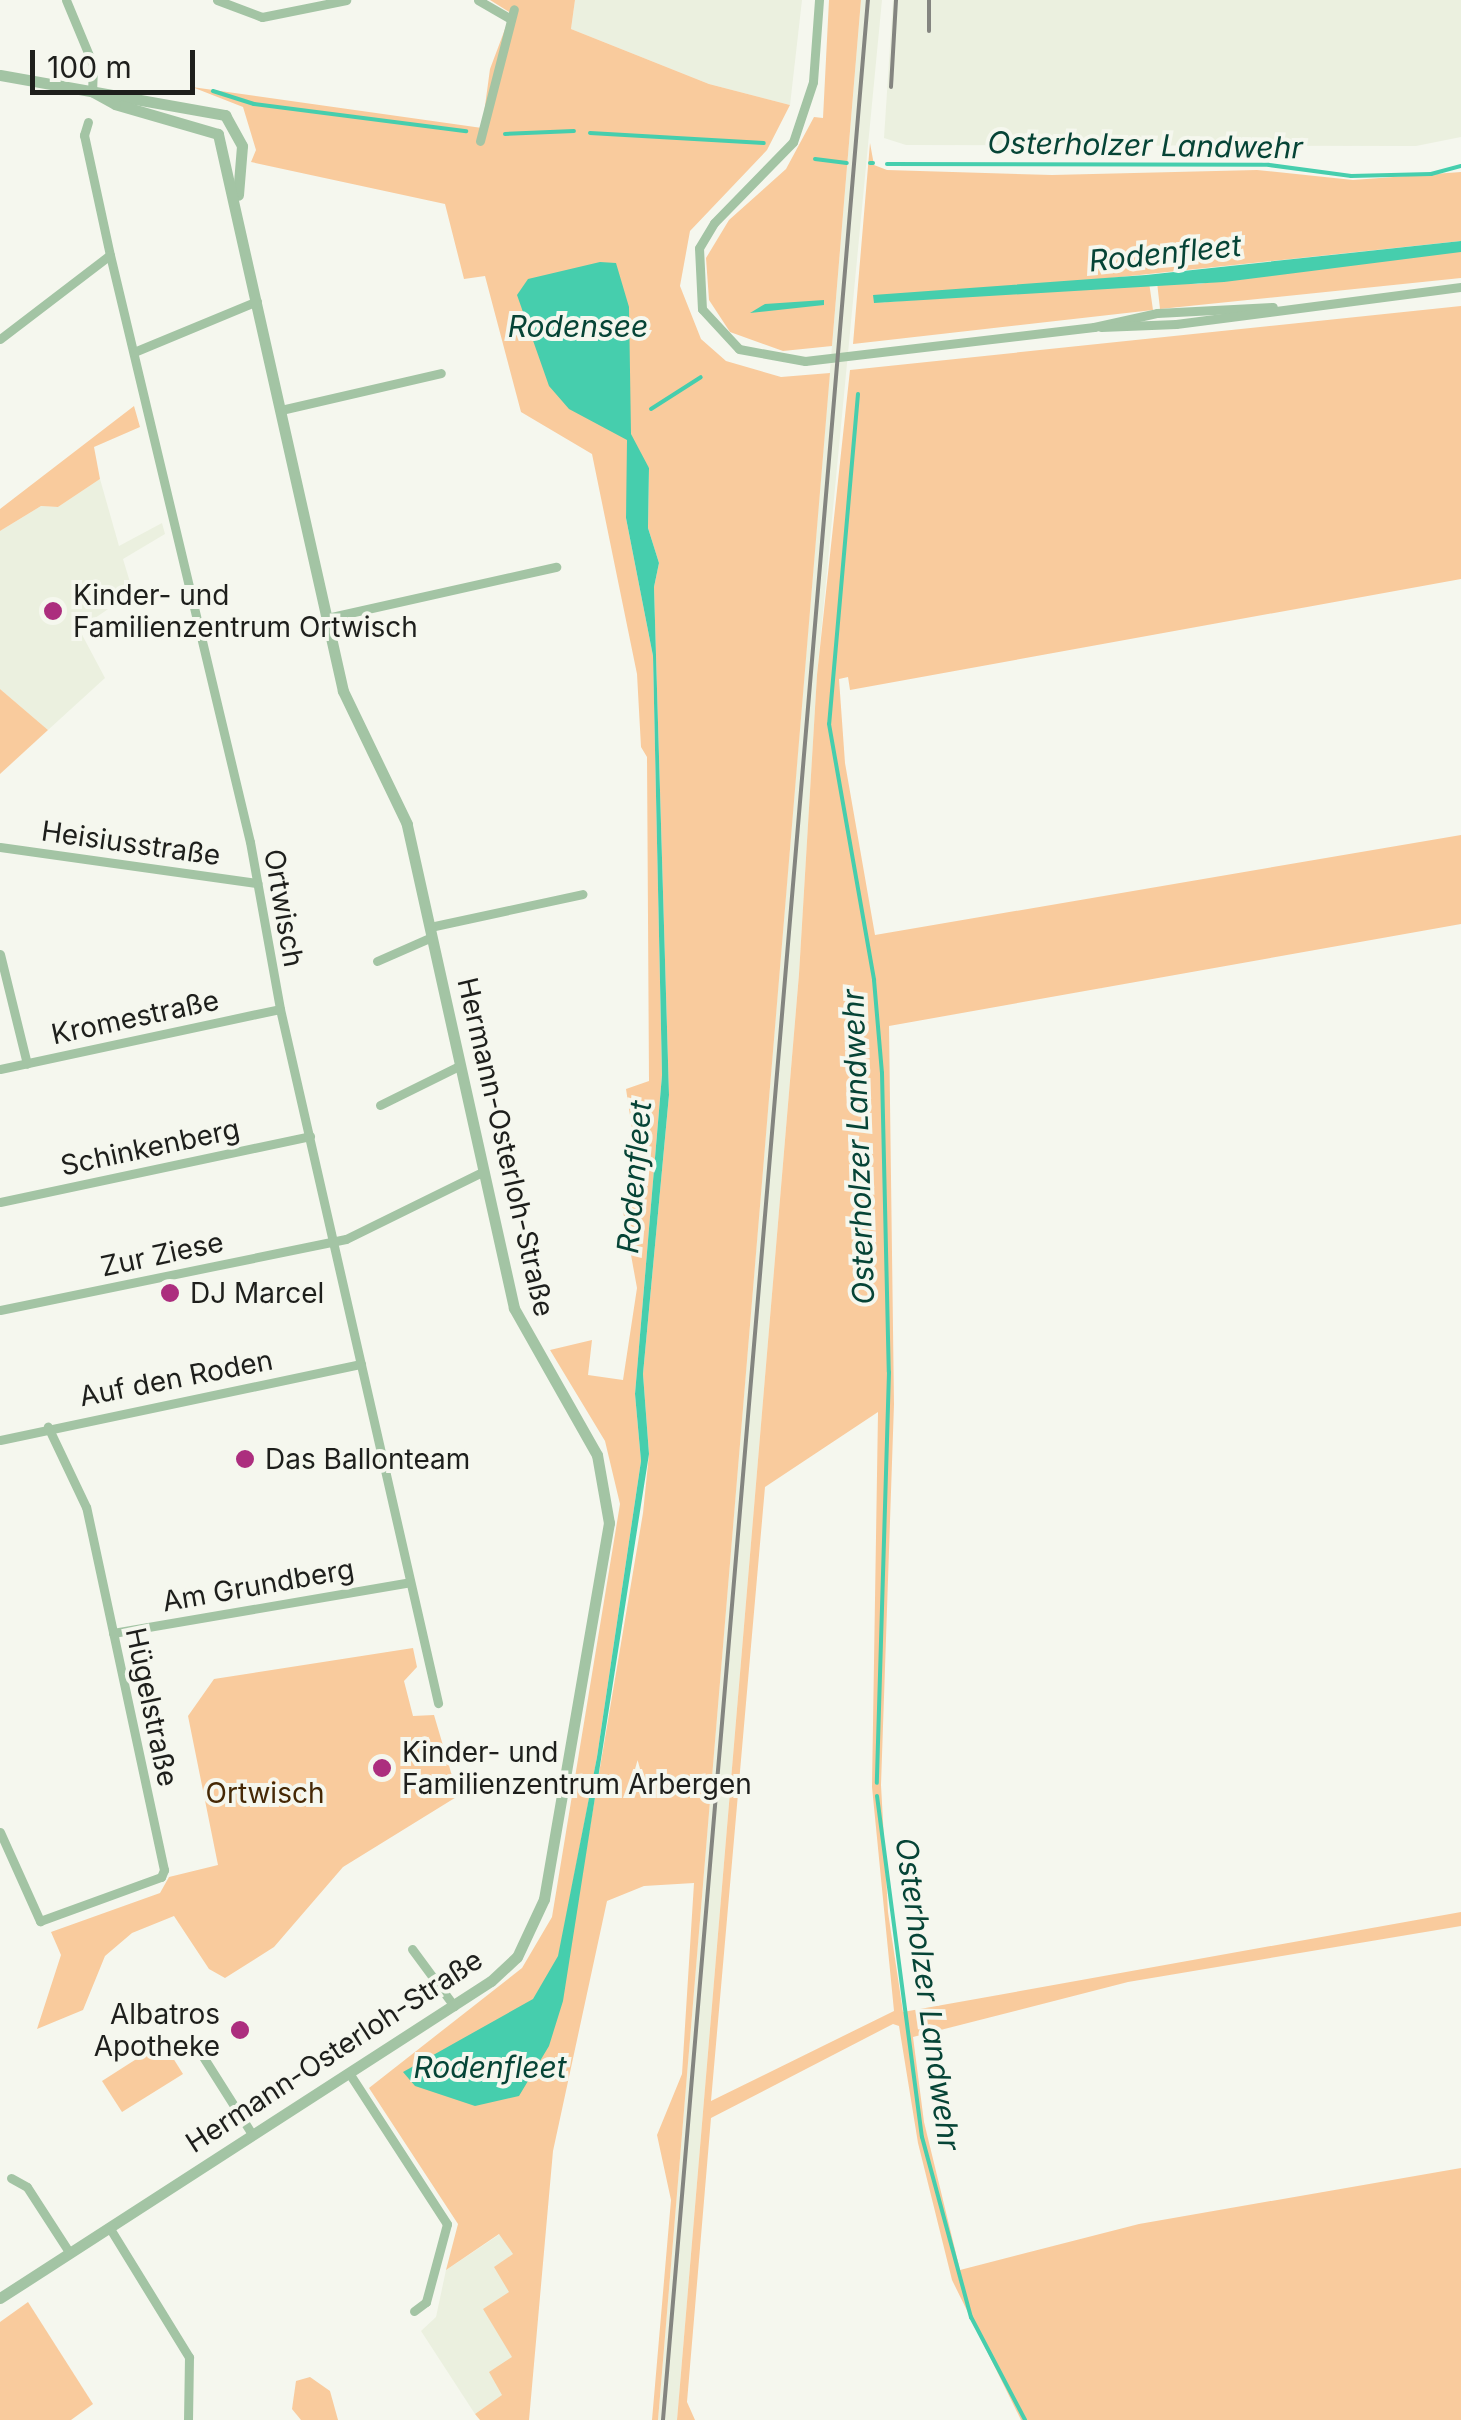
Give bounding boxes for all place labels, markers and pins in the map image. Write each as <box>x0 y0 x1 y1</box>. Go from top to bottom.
place label: Kinder- und Familienzentrum Ortwisch <box>73 578 418 644</box>
marker: Kinder- und Familienzentrum Ortwisch <box>42 600 64 622</box>
place label: DJ Marcel <box>190 1276 324 1310</box>
marker: DJ Marcel <box>159 1282 181 1304</box>
place label: Das Ballonteam <box>265 1442 470 1476</box>
marker: Das Ballonteam <box>234 1448 256 1470</box>
place label: Kinder- und Familienzentrum Arbergen <box>402 1735 752 1801</box>
marker: Kinder- und Familienzentrum Arbergen <box>371 1757 393 1779</box>
place label: Albatros Apotheke <box>94 1997 220 2063</box>
marker: Albatros Apotheke <box>229 2019 251 2041</box>

